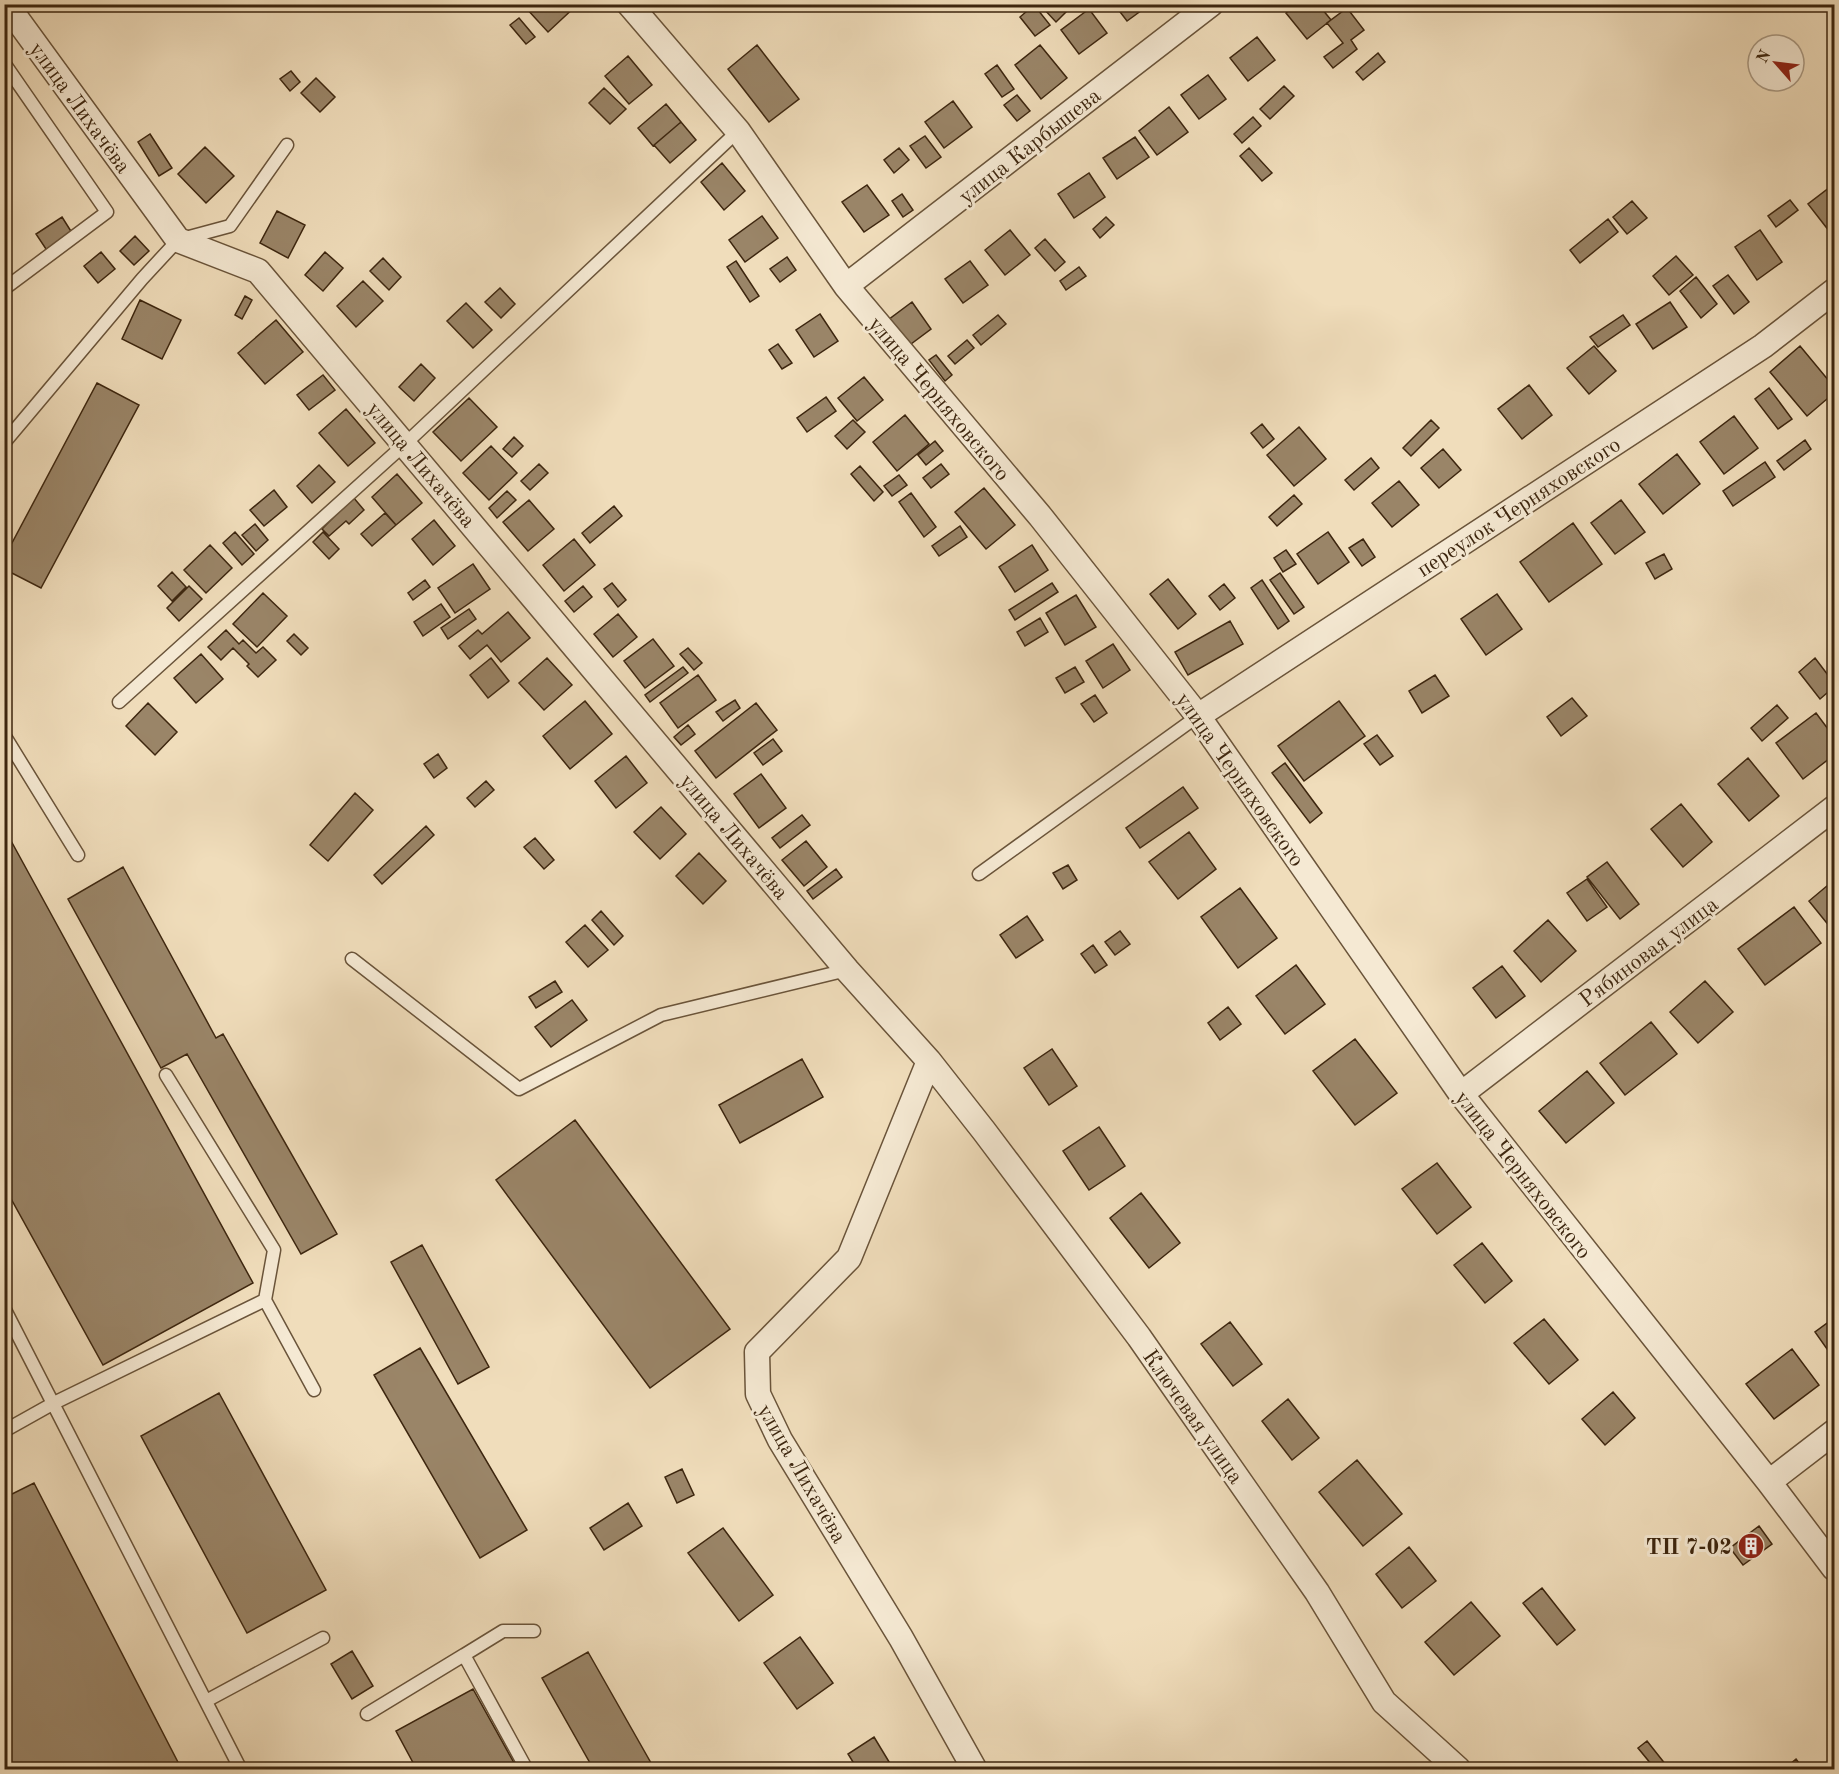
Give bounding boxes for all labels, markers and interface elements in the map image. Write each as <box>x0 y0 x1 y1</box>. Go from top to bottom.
north arrow <box>1746 33 1806 93</box>
street label: улица Лихачёва <box>25 39 134 178</box>
text: N <box>1755 47 1775 66</box>
street label: улица Карбышева <box>955 84 1105 209</box>
street label: улица Черняховского <box>864 313 1013 486</box>
street label: улица Лихачёва <box>362 398 479 532</box>
street label: переулок Черняховского <box>1413 434 1625 582</box>
street label: улица Черняховского <box>1171 689 1308 871</box>
street label: улица Лихачёва <box>675 770 792 904</box>
street label: Рябиновая улица <box>1576 893 1723 1012</box>
street label: улица Черняховского <box>1450 1087 1595 1264</box>
street label: Ключевая улица <box>1138 1346 1247 1488</box>
street label: улица Лихачёва <box>753 1401 850 1547</box>
building icon: ТП 7-02 <box>1736 1531 1766 1561</box>
place label: ТП 7-02 <box>1646 1537 1732 1559</box>

